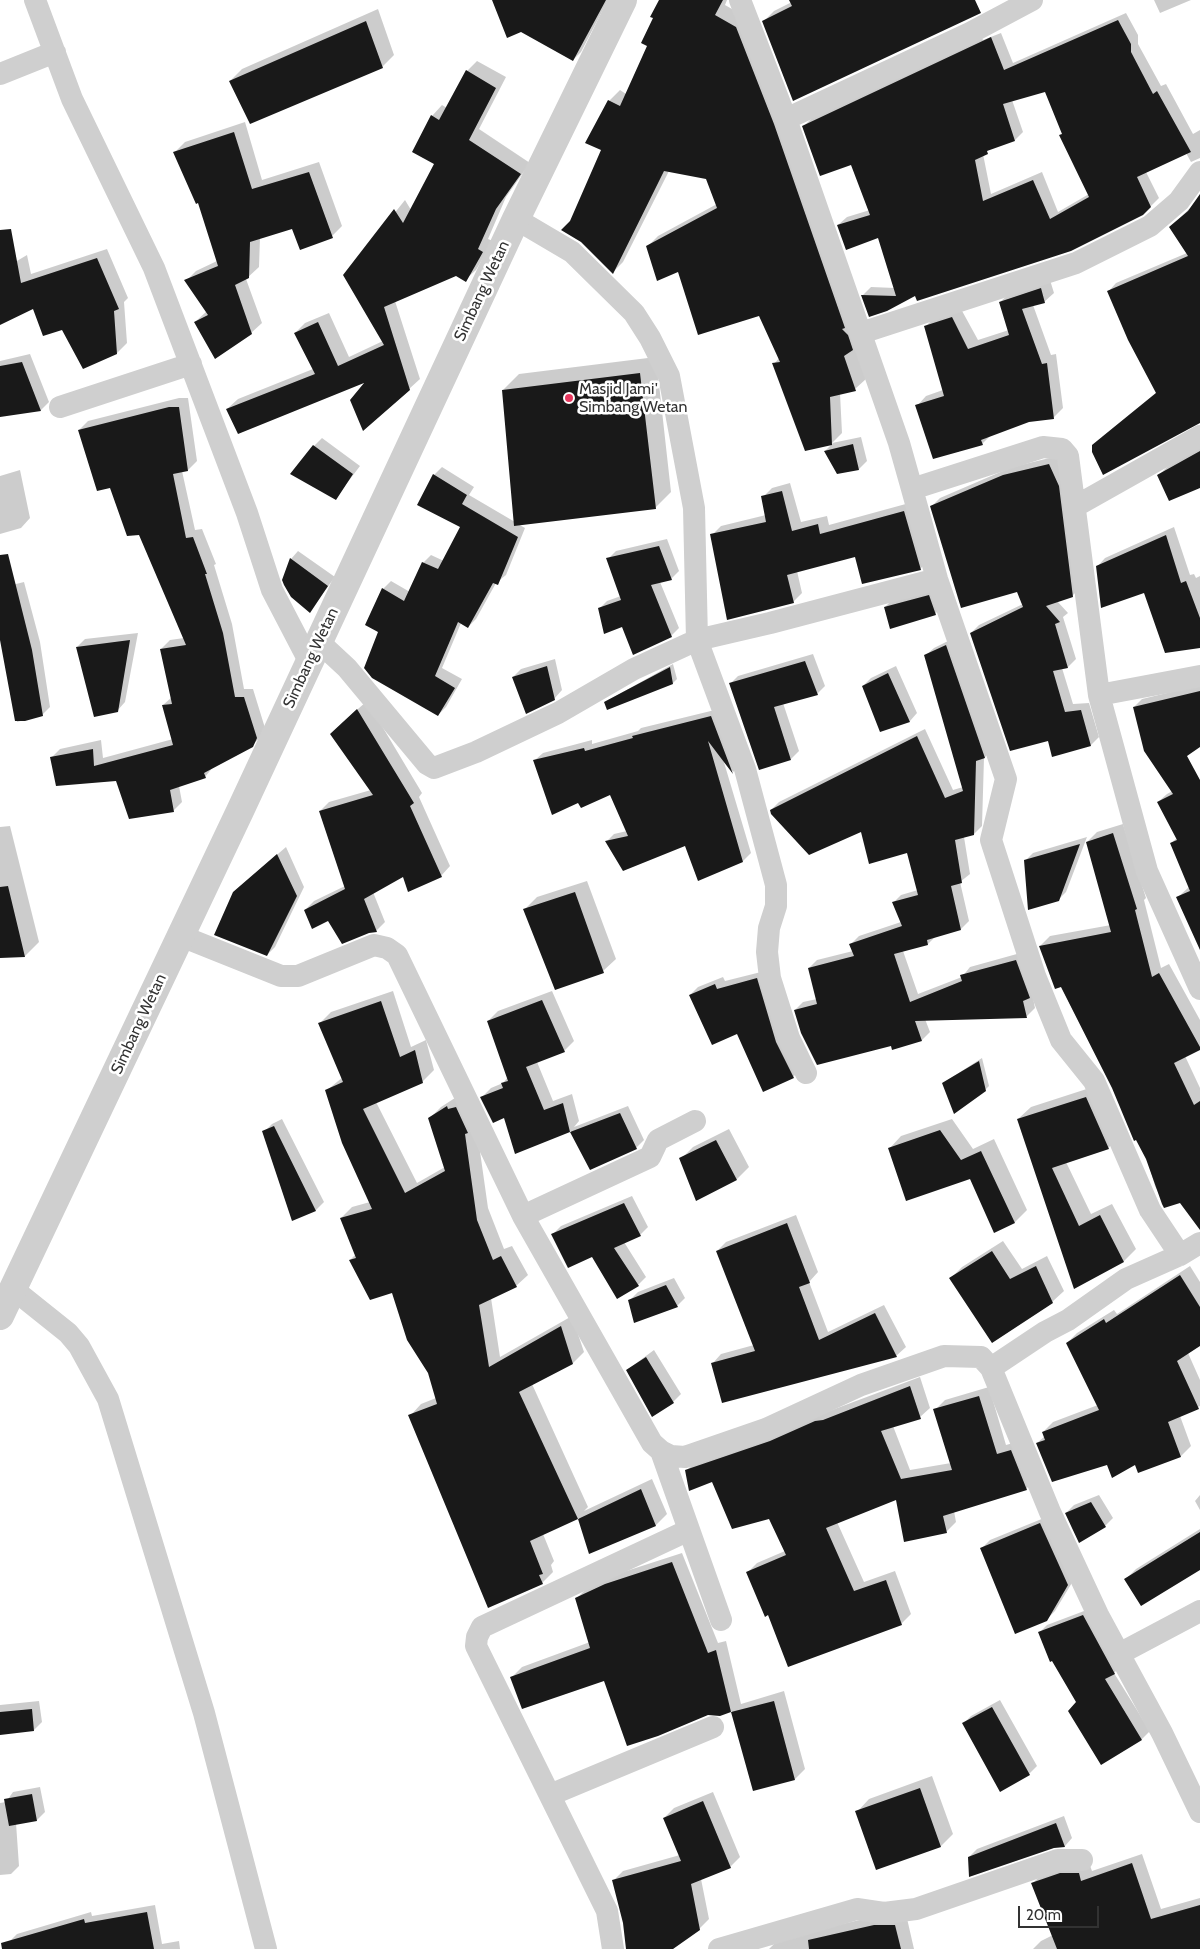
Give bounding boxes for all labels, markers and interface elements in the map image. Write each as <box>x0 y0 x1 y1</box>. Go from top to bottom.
street label: Simbang Wetan <box>450 238 514 344</box>
place label: Masjid Jami' Simbang Wetan <box>579 379 687 417</box>
marker: Masjid Jami' Simbang Wetan <box>563 392 575 404</box>
street label: Simbang Wetan <box>279 605 343 711</box>
street label: Simbang Wetan <box>107 971 171 1077</box>
scale bar <box>1020 1896 1101 1928</box>
text: 20 m <box>1026 1906 1061 1924</box>

